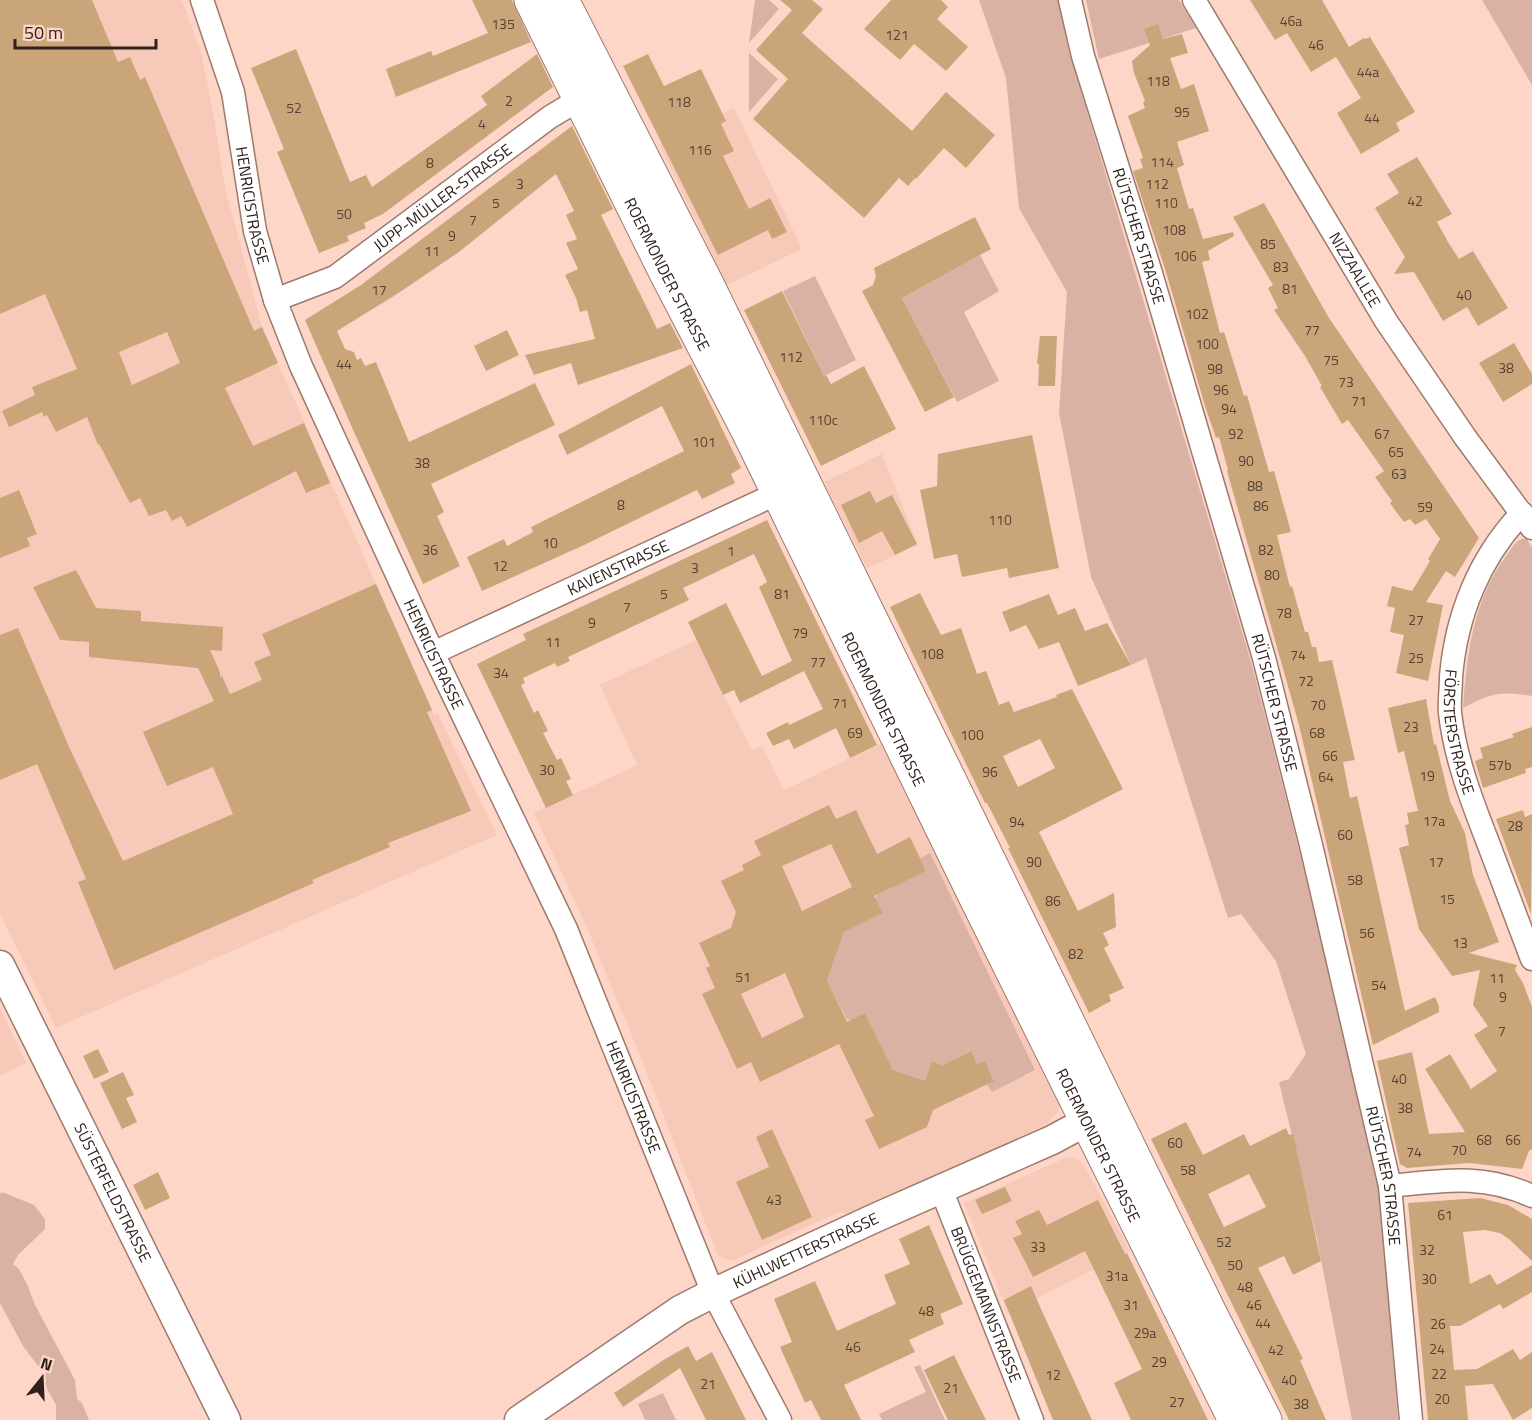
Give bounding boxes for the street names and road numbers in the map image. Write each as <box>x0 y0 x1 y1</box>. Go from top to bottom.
street label: JUPP-MÜLLER-STRASSE <box>368 137 517 257</box>
street label: HENRICISTRASSE <box>230 145 276 267</box>
street label: RÜTSCHER STRASSE <box>1107 165 1171 307</box>
street label: ROERMONDER STRASSE <box>618 193 716 355</box>
street label: NIZZAALLEE <box>1323 227 1387 312</box>
street label: KAVENSTRASSE <box>563 533 673 601</box>
street label: HENRICISTRASSE <box>398 595 470 714</box>
street label: ROERMONDER STRASSE <box>836 628 932 790</box>
street label: RÜTSCHER STRASSE <box>1245 631 1304 774</box>
street label: FÖRSTERSTRASSE <box>1438 668 1481 798</box>
street label: HENRICISTRASSE <box>600 1037 667 1157</box>
street label: ROERMONDER STRASSE <box>1050 1064 1147 1226</box>
street label: RÜTSCHER STRASSE <box>1360 1104 1407 1247</box>
street label: SÜSTERFELDSTRASSE <box>68 1119 158 1266</box>
street label: KÜHLWETTERSTRASSE <box>729 1206 882 1294</box>
street label: BRÜGGEMANNSTRASSE <box>945 1223 1028 1386</box>

